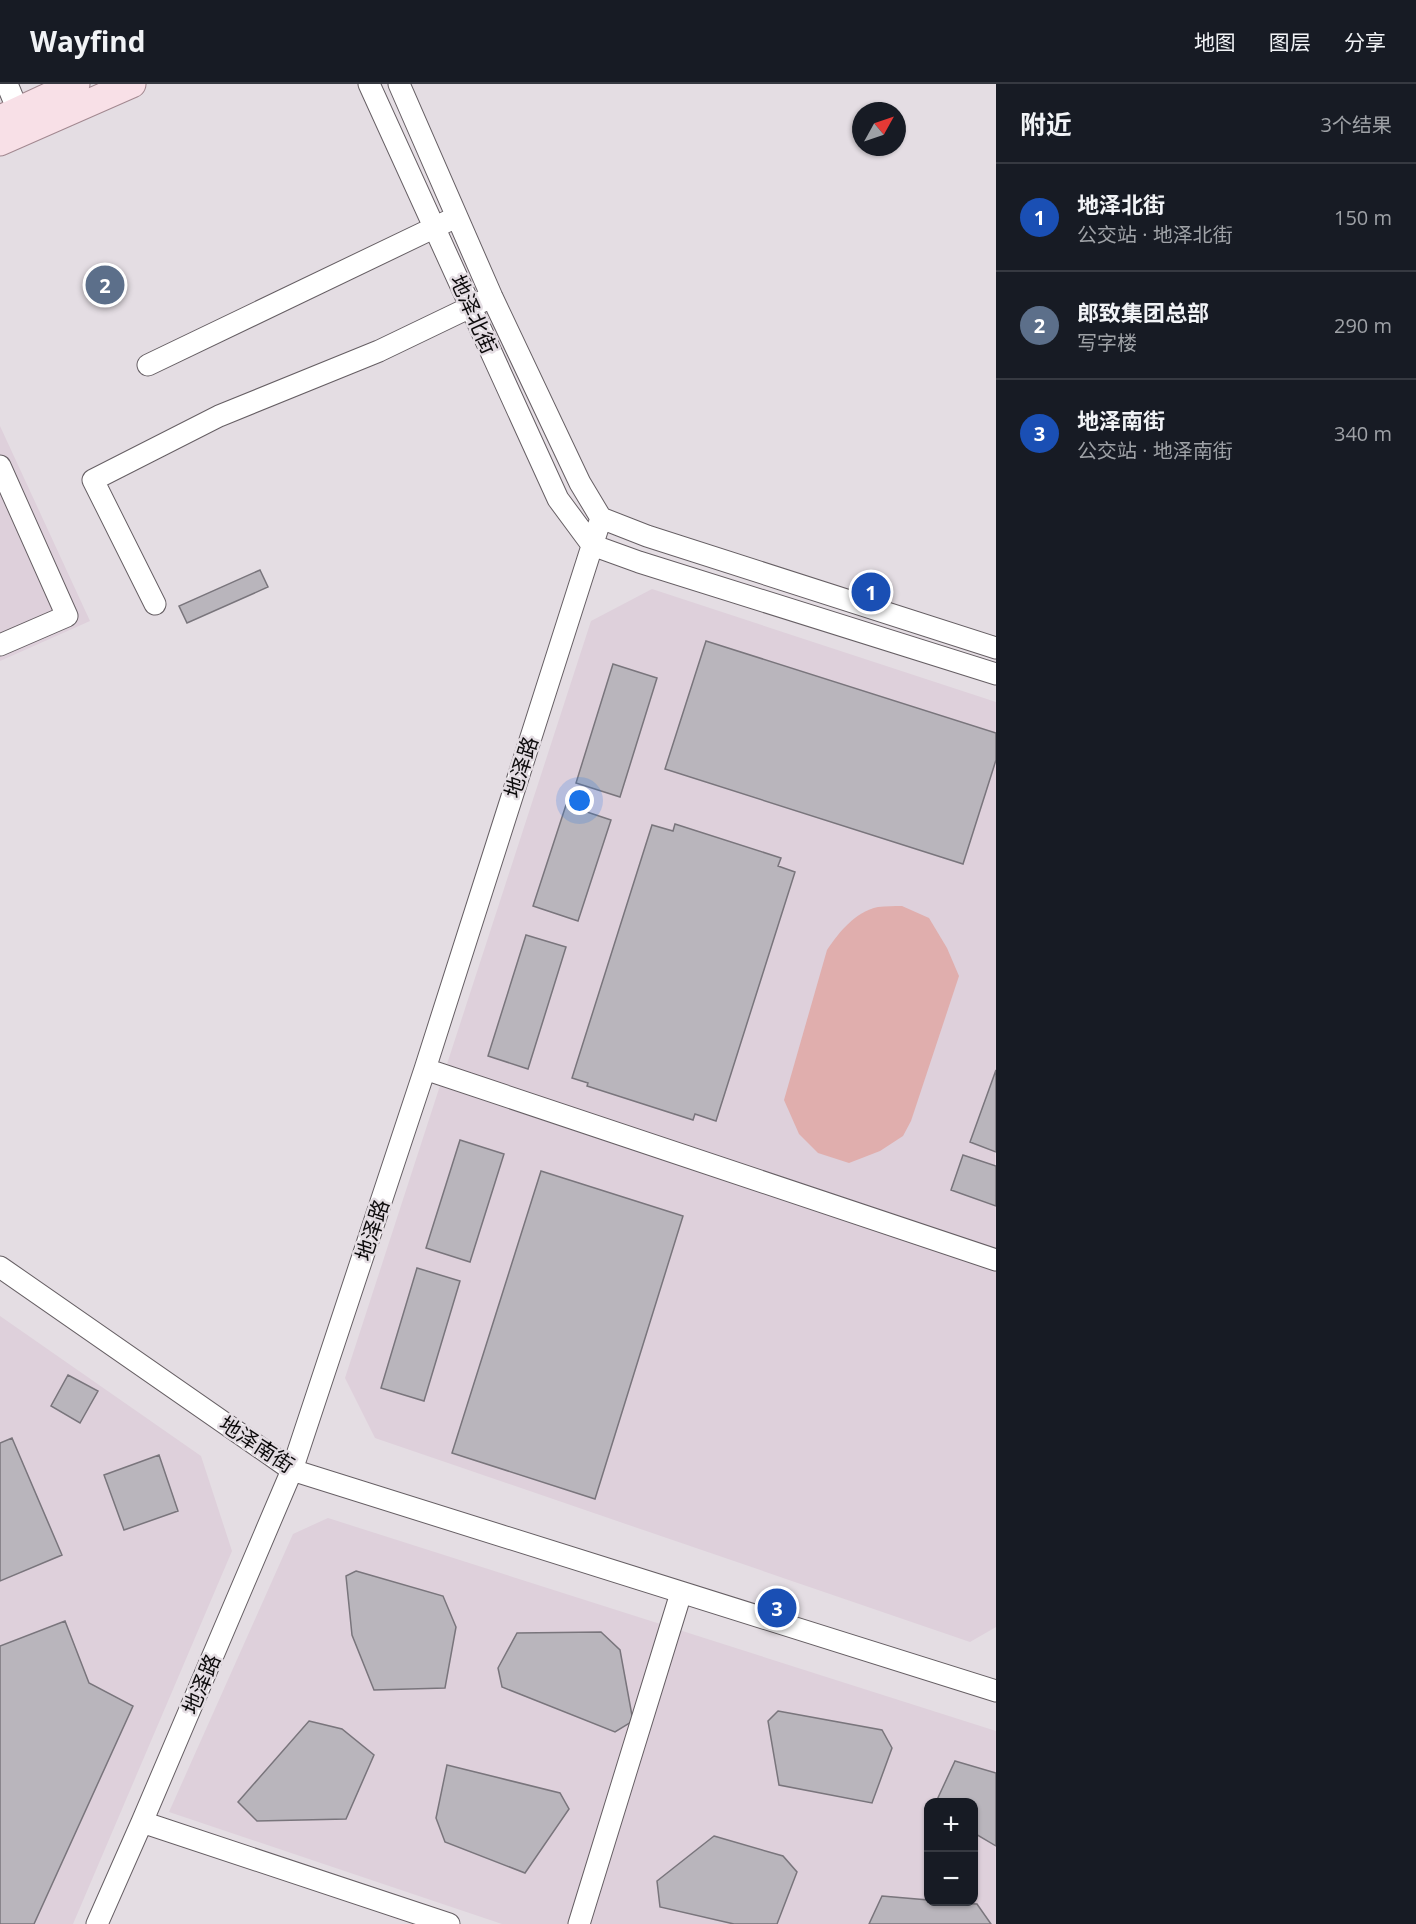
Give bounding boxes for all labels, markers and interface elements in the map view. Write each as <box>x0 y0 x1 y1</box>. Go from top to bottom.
text: Wayfind <box>30 22 145 60</box>
text: 地图 <box>1194 28 1236 56</box>
text: 图层 <box>1269 28 1311 56</box>
text: 分享 <box>1344 28 1386 56</box>
north arrow <box>852 102 906 156</box>
text: 附近 <box>1020 106 1072 142</box>
text: 3个结果 <box>1321 111 1392 138</box>
text: 地泽北街 <box>1077 189 1165 219</box>
text: 1 <box>1034 204 1045 231</box>
text: 150 m <box>1334 204 1392 231</box>
text: 公交站 · 地泽北街 <box>1077 221 1233 248</box>
pin: 2 <box>86 262 124 308</box>
street label: 地泽北街 <box>444 270 504 358</box>
text: 郎致集团总部 <box>1077 297 1209 327</box>
text: 2 <box>1034 312 1045 339</box>
text: 290 m <box>1334 312 1392 339</box>
text: 写字楼 <box>1077 329 1137 356</box>
text: 地泽南街 <box>1077 405 1165 435</box>
text: 3 <box>1034 420 1045 447</box>
text: 340 m <box>1334 420 1392 447</box>
text: 公交站 · 地泽南街 <box>1077 437 1233 464</box>
pin: 1 <box>852 570 890 614</box>
street label: 地泽路 <box>498 733 544 801</box>
your location <box>565 786 594 815</box>
street label: 地泽路 <box>349 1196 395 1264</box>
street label: 地泽南街 <box>214 1409 300 1479</box>
pin: 3 <box>758 1586 796 1630</box>
street label: 地泽路 <box>176 1650 226 1718</box>
map controls <box>924 1798 978 1906</box>
button: + <box>924 1798 978 1852</box>
button: − <box>924 1852 978 1906</box>

